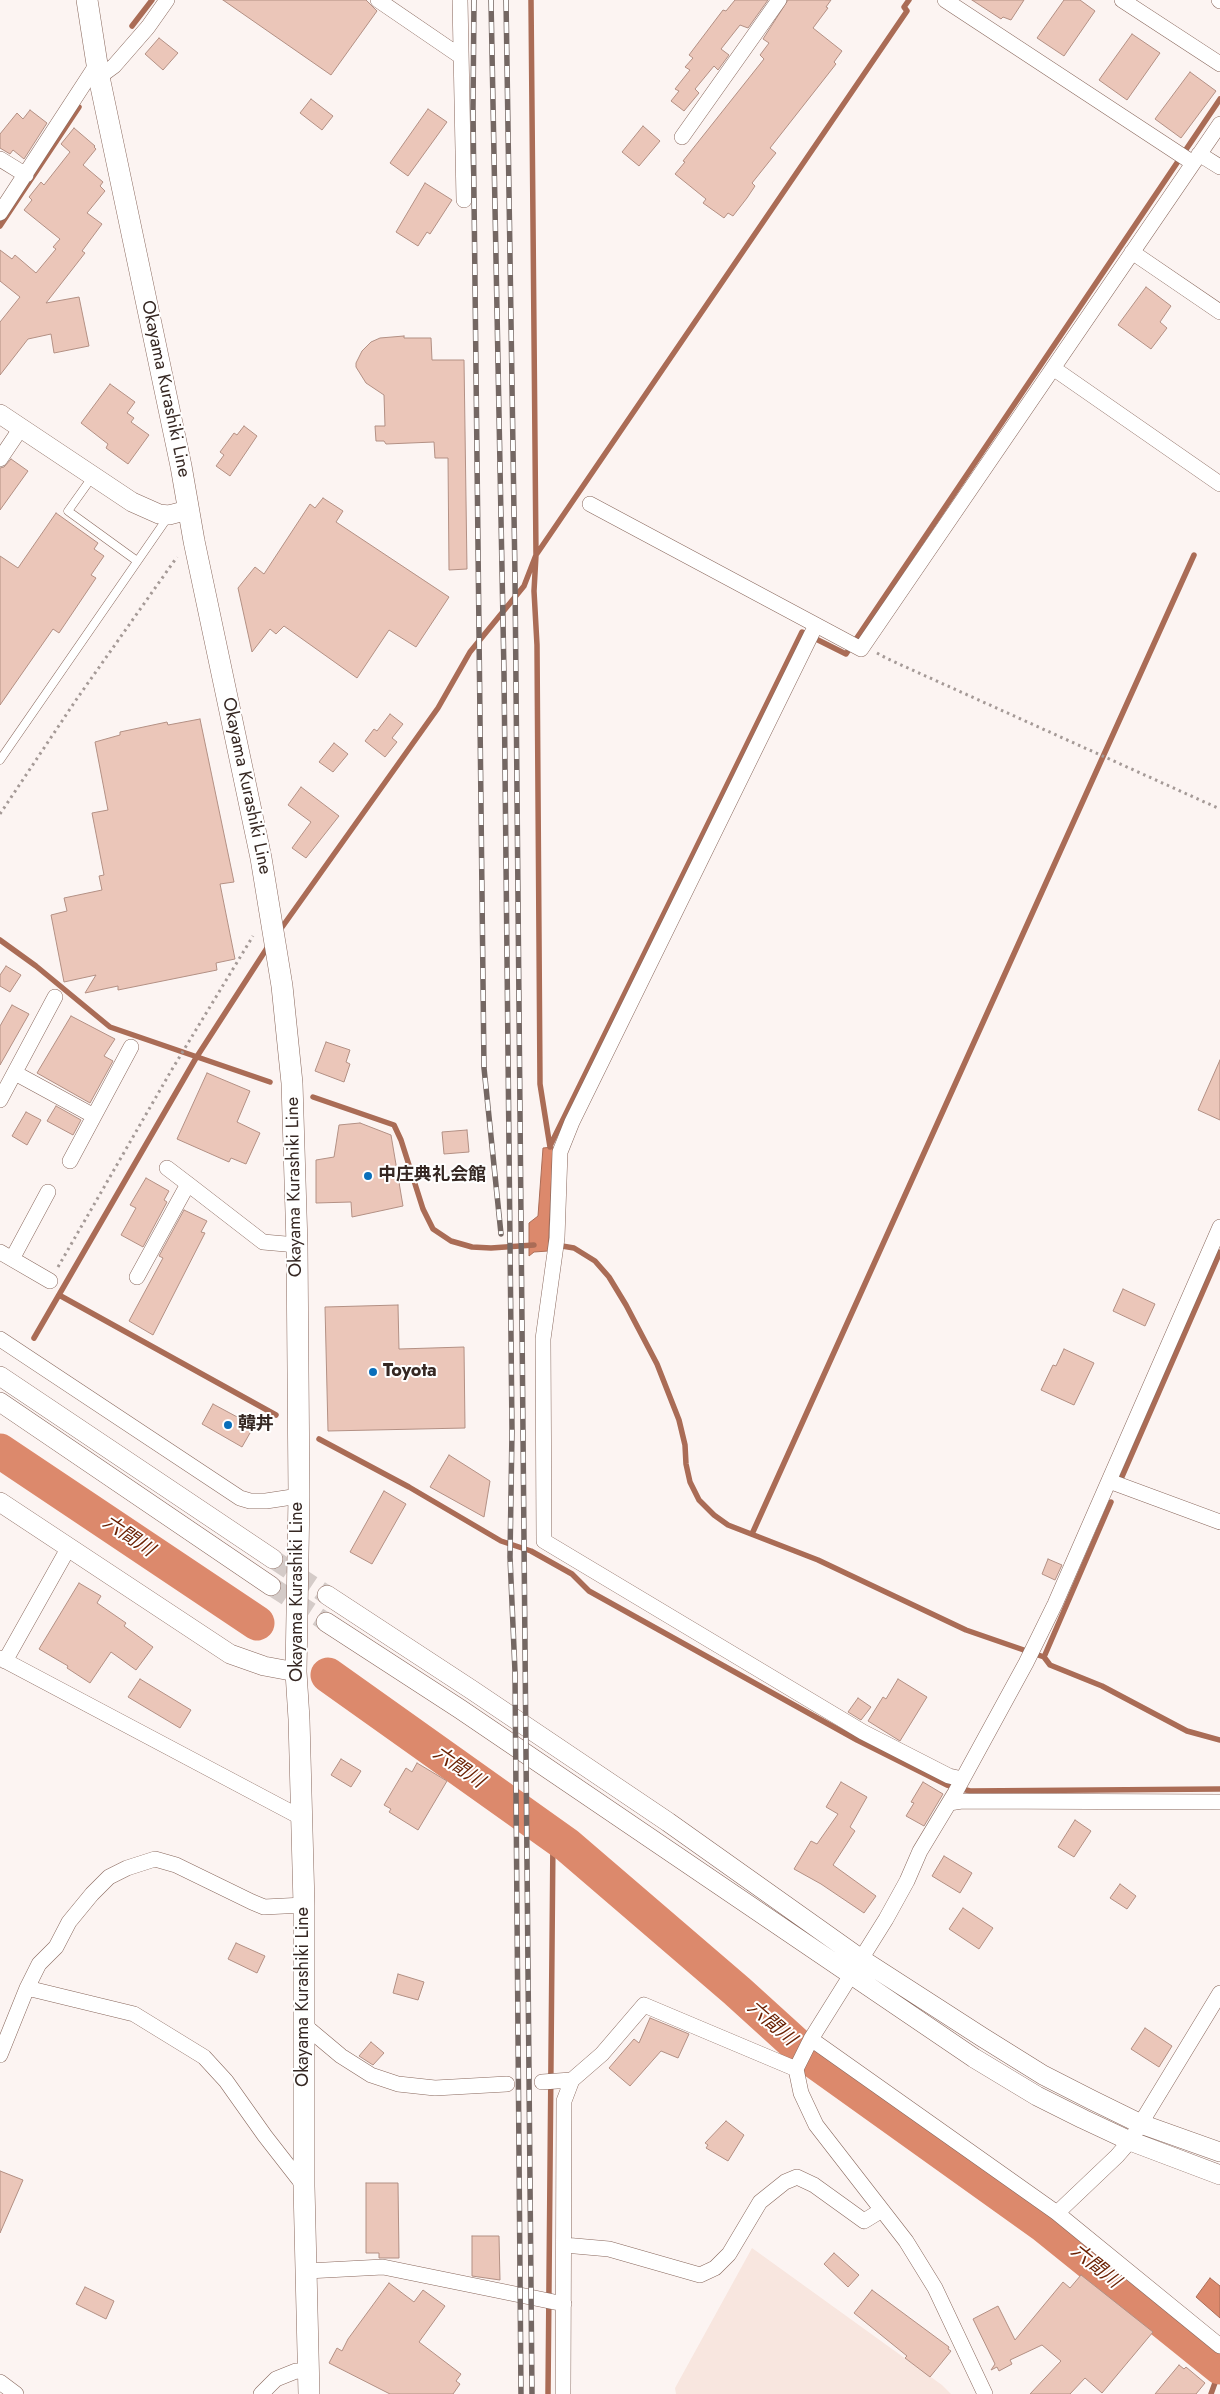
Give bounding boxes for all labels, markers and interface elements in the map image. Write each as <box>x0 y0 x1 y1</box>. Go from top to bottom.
street label: Okayama Kurashiki Line <box>136 299 194 479</box>
street label: Okayama Kurashiki Line <box>217 696 275 876</box>
street label: Okayama Kurashiki Line <box>283 1097 307 1277</box>
place label: 中庄典礼会館 <box>378 1165 486 1187</box>
marker: 中庄典礼会館 <box>362 1170 374 1182</box>
place label: Toyota <box>383 1361 437 1383</box>
marker: Toyota <box>367 1366 379 1378</box>
place label: 韓丼 <box>238 1414 274 1436</box>
marker: 韓丼 <box>222 1419 234 1431</box>
street label: Okayama Kurashiki Line <box>287 1502 309 1682</box>
water label: 六間川 <box>98 1512 158 1562</box>
water label: 六間川 <box>428 1742 488 1794</box>
street label: Okayama Kurashiki Line <box>293 1907 315 2087</box>
water label: 六間川 <box>742 1997 800 2051</box>
water label: 六間川 <box>1066 2240 1124 2294</box>

